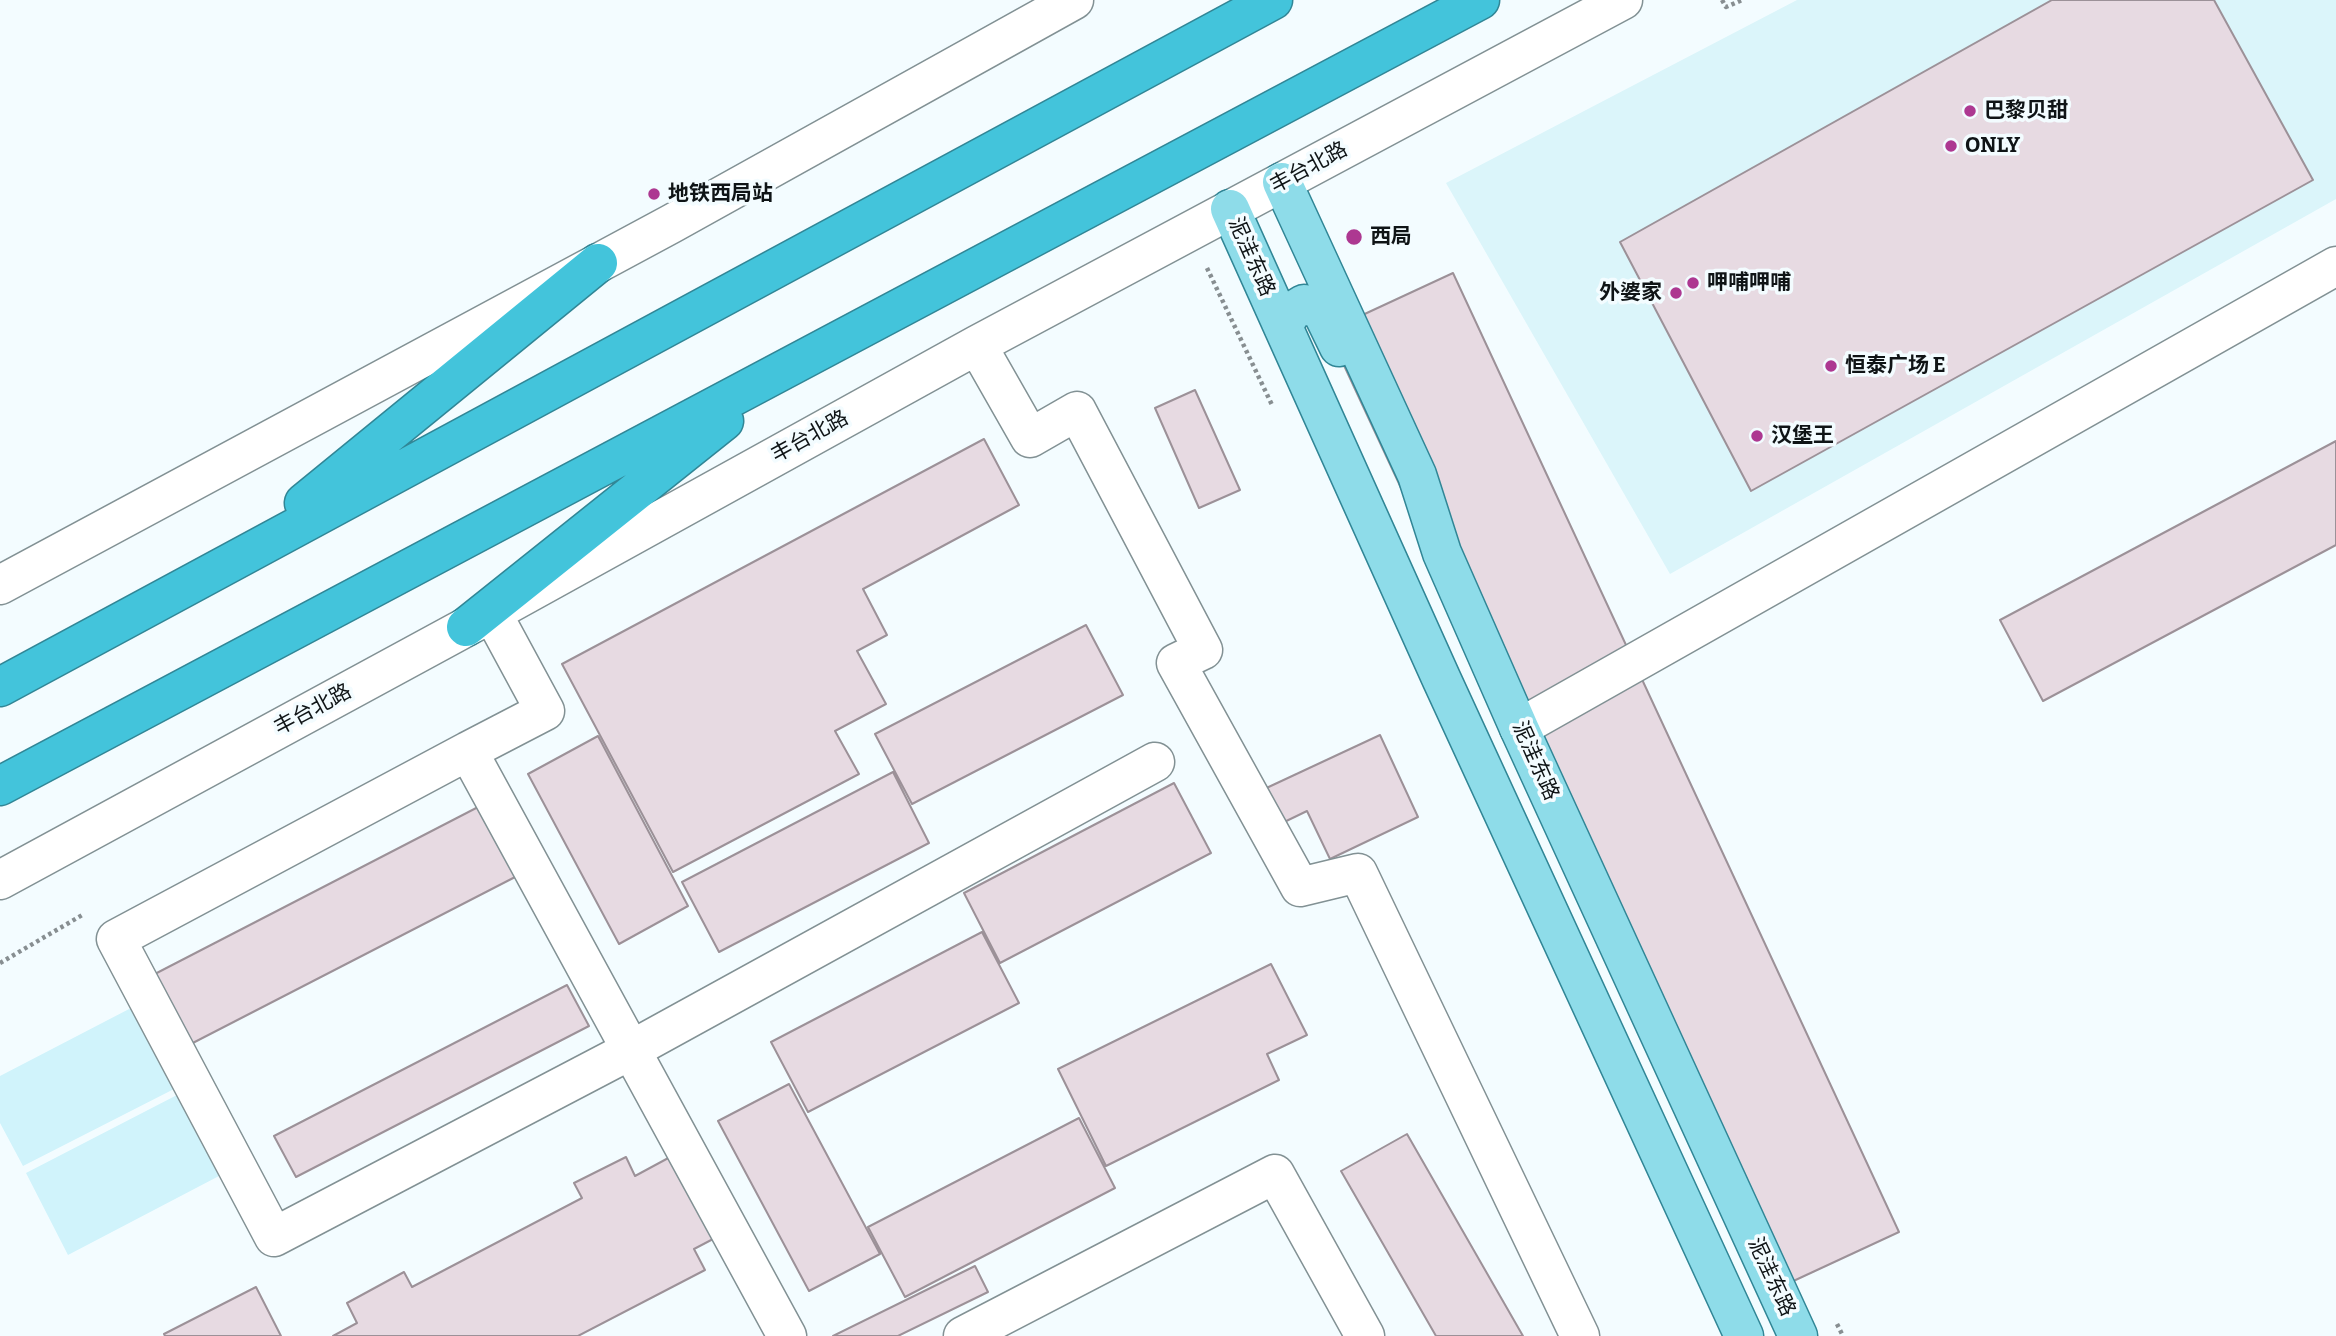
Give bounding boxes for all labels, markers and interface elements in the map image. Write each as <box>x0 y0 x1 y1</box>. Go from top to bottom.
place label: 巴黎贝甜 <box>1984 98 2068 124</box>
marker: 巴黎贝甜 <box>1962 103 1978 119</box>
place label: ONLY <box>1965 133 2020 159</box>
street label: 丰台北路 <box>1266 137 1352 199</box>
marker: ONLY <box>1943 138 1959 154</box>
place label: 地铁西局站 <box>668 181 773 207</box>
marker: 地铁西局站 <box>646 186 662 202</box>
street label: 泥洼东路 <box>1222 214 1280 300</box>
place label: 西局 <box>1370 224 1412 250</box>
marker: 西局 <box>1344 227 1364 247</box>
place label: 呷哺呷哺 <box>1707 270 1791 296</box>
marker: 呷哺呷哺 <box>1685 275 1701 291</box>
place label: 外婆家 <box>1599 280 1662 306</box>
marker: 外婆家 <box>1668 285 1684 301</box>
place label: 恒泰广场 E <box>1845 353 1946 379</box>
marker: 恒泰广场 E <box>1823 358 1839 374</box>
street label: 丰台北路 <box>767 406 853 468</box>
place label: 汉堡王 <box>1771 423 1834 449</box>
marker: 汉堡王 <box>1749 428 1765 444</box>
street label: 丰台北路 <box>270 679 356 741</box>
street label: 泥洼东路 <box>1506 718 1564 804</box>
street label: 泥洼东路 <box>1742 1234 1800 1320</box>

